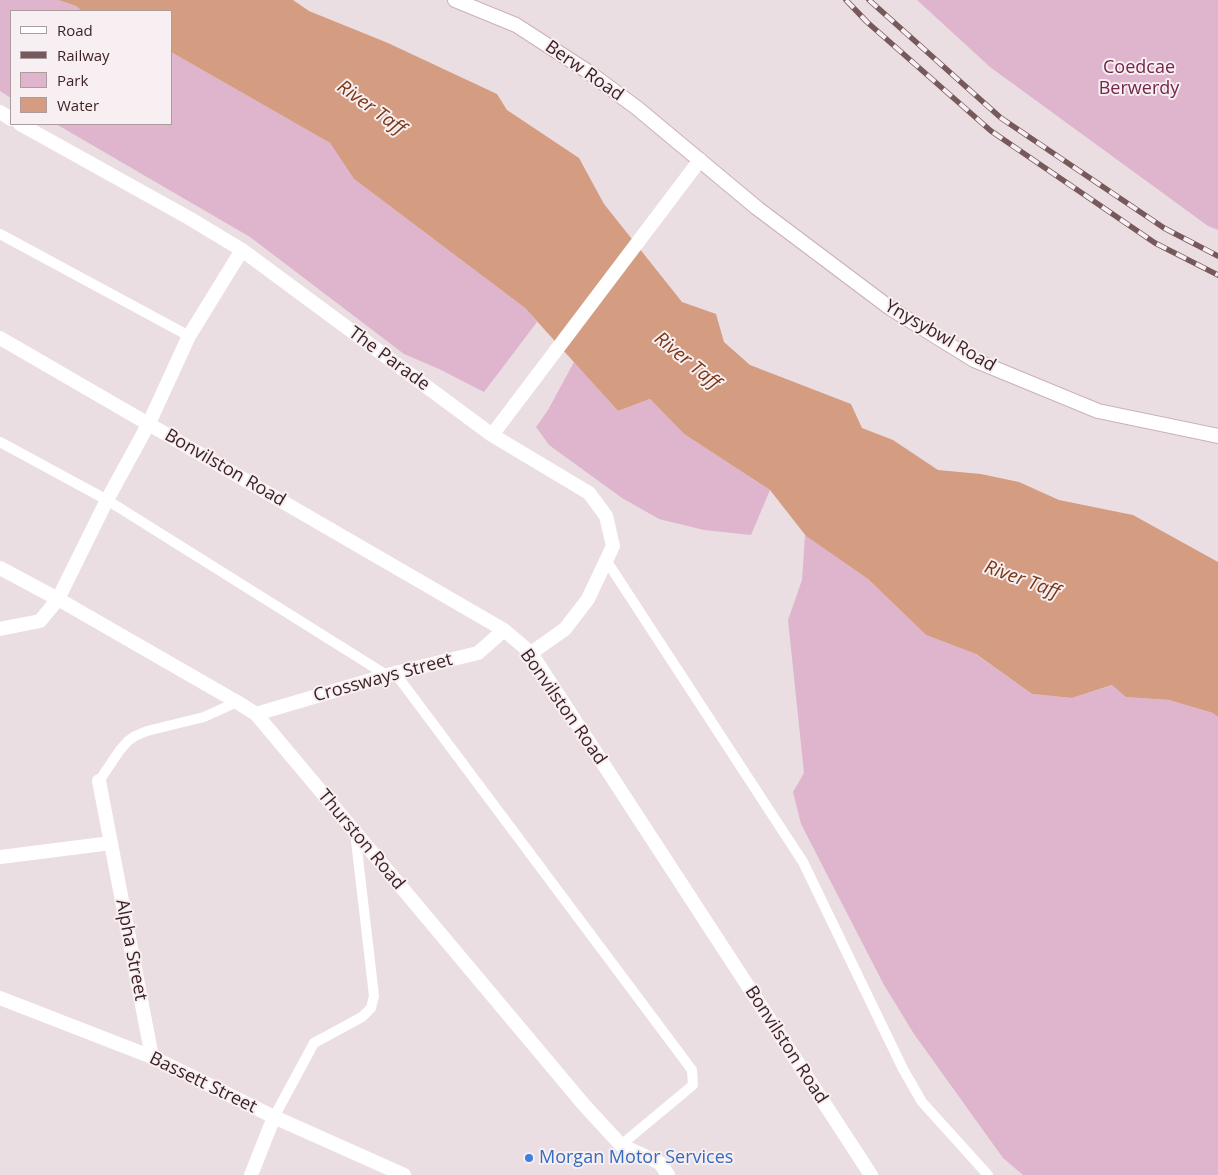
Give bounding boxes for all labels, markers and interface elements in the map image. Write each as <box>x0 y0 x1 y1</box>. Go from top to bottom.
legend <box>10 10 172 125</box>
text: Road <box>57 20 93 40</box>
street label: Berw Road <box>541 36 627 106</box>
text: Railway <box>57 45 110 65</box>
park label: Coedcae Berwerdy <box>1099 57 1179 100</box>
text: Park <box>57 70 88 90</box>
water label: River Taff <box>333 76 409 140</box>
text: Water <box>57 95 99 115</box>
street label: Ynysybwl Road <box>881 295 999 377</box>
street label: The Parade <box>344 322 434 396</box>
water label: River Taff <box>649 327 725 395</box>
street label: Bonvilston Road <box>161 425 289 511</box>
water label: River Taff <box>981 556 1063 604</box>
street label: Bonvilston Road <box>515 645 611 769</box>
street label: Crossways Street <box>311 649 455 707</box>
street label: Thurston Road <box>313 786 409 894</box>
street label: Alpha Street <box>111 897 151 1003</box>
street label: Bonvilston Road <box>740 982 832 1108</box>
street label: Bassett Street <box>146 1048 260 1118</box>
place label: Morgan Motor Services <box>539 1147 733 1169</box>
marker: Morgan Motor Services <box>523 1152 535 1164</box>

